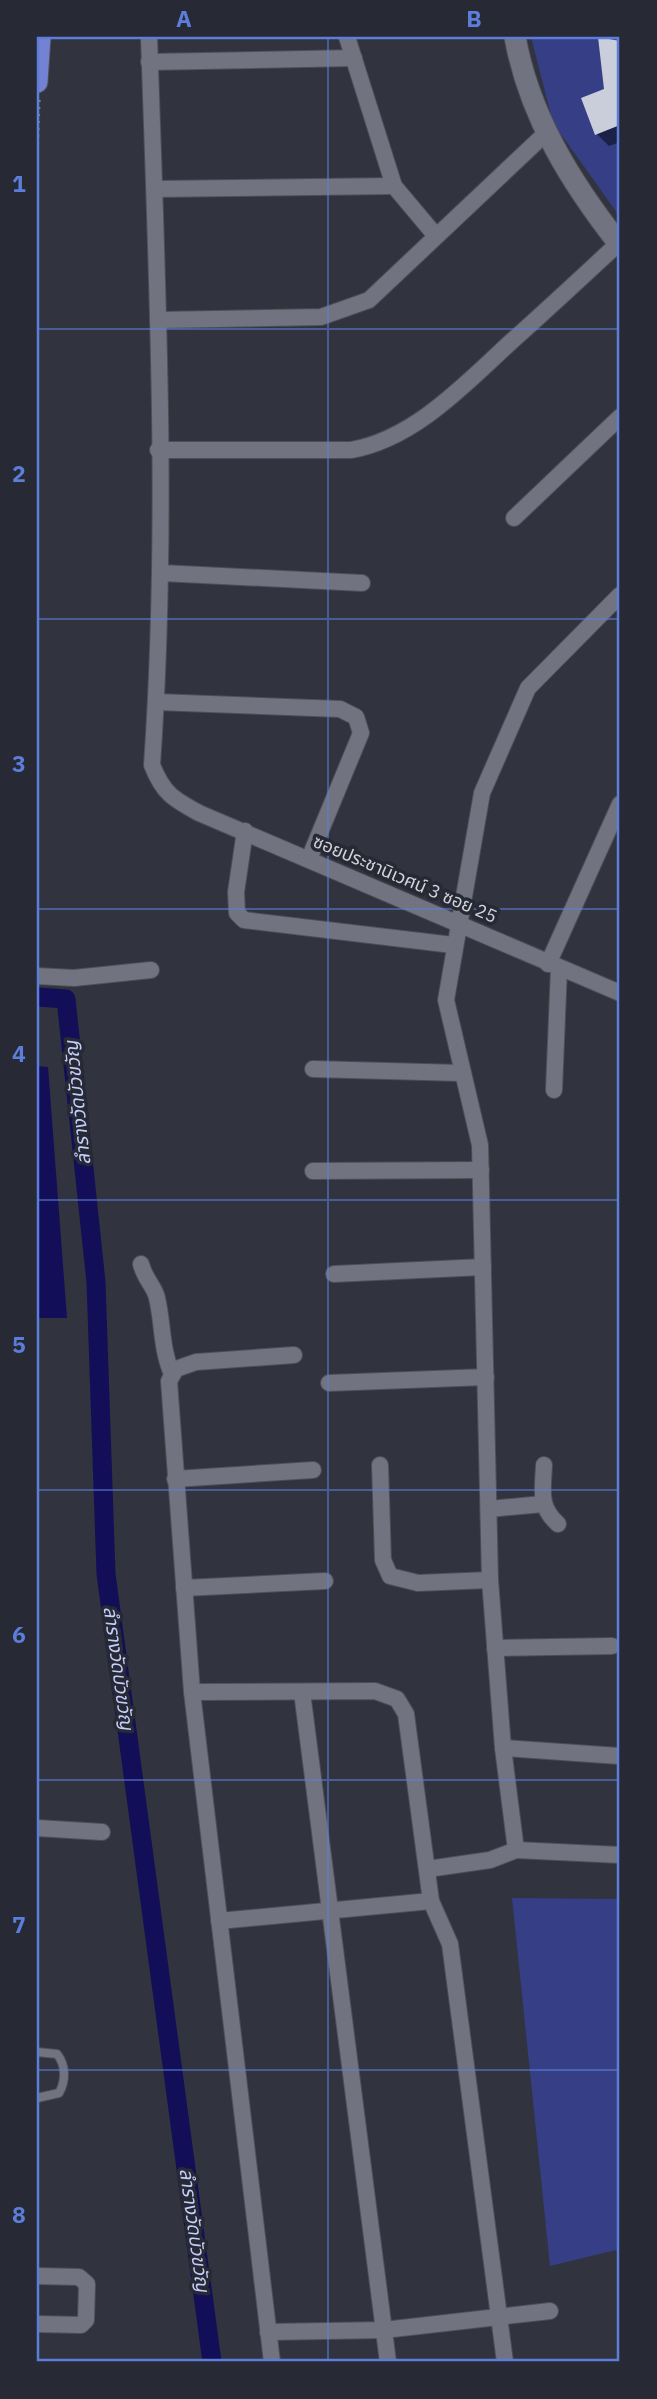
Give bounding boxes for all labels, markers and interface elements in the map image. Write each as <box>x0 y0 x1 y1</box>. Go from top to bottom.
text: A <box>176 3 192 33</box>
text: B <box>466 3 482 33</box>
text: 1 <box>12 168 26 198</box>
text: 2 <box>12 458 26 488</box>
text: 3 <box>12 748 26 778</box>
street label: ซอยประชานิเวศน์ 3 ซอย 25 <box>310 829 501 928</box>
text: 4 <box>12 1038 26 1068</box>
water label: ลำรางวัดบัวขวัญ <box>58 1038 95 1166</box>
text: 5 <box>12 1329 26 1359</box>
water label: ลำรางวัดบัวขวัญ <box>98 1605 140 1733</box>
text: 6 <box>12 1619 26 1649</box>
text: 7 <box>12 1909 26 1939</box>
water label: ลำรางวัดบัวขวัญ <box>174 2167 216 2295</box>
text: 8 <box>12 2199 26 2229</box>

